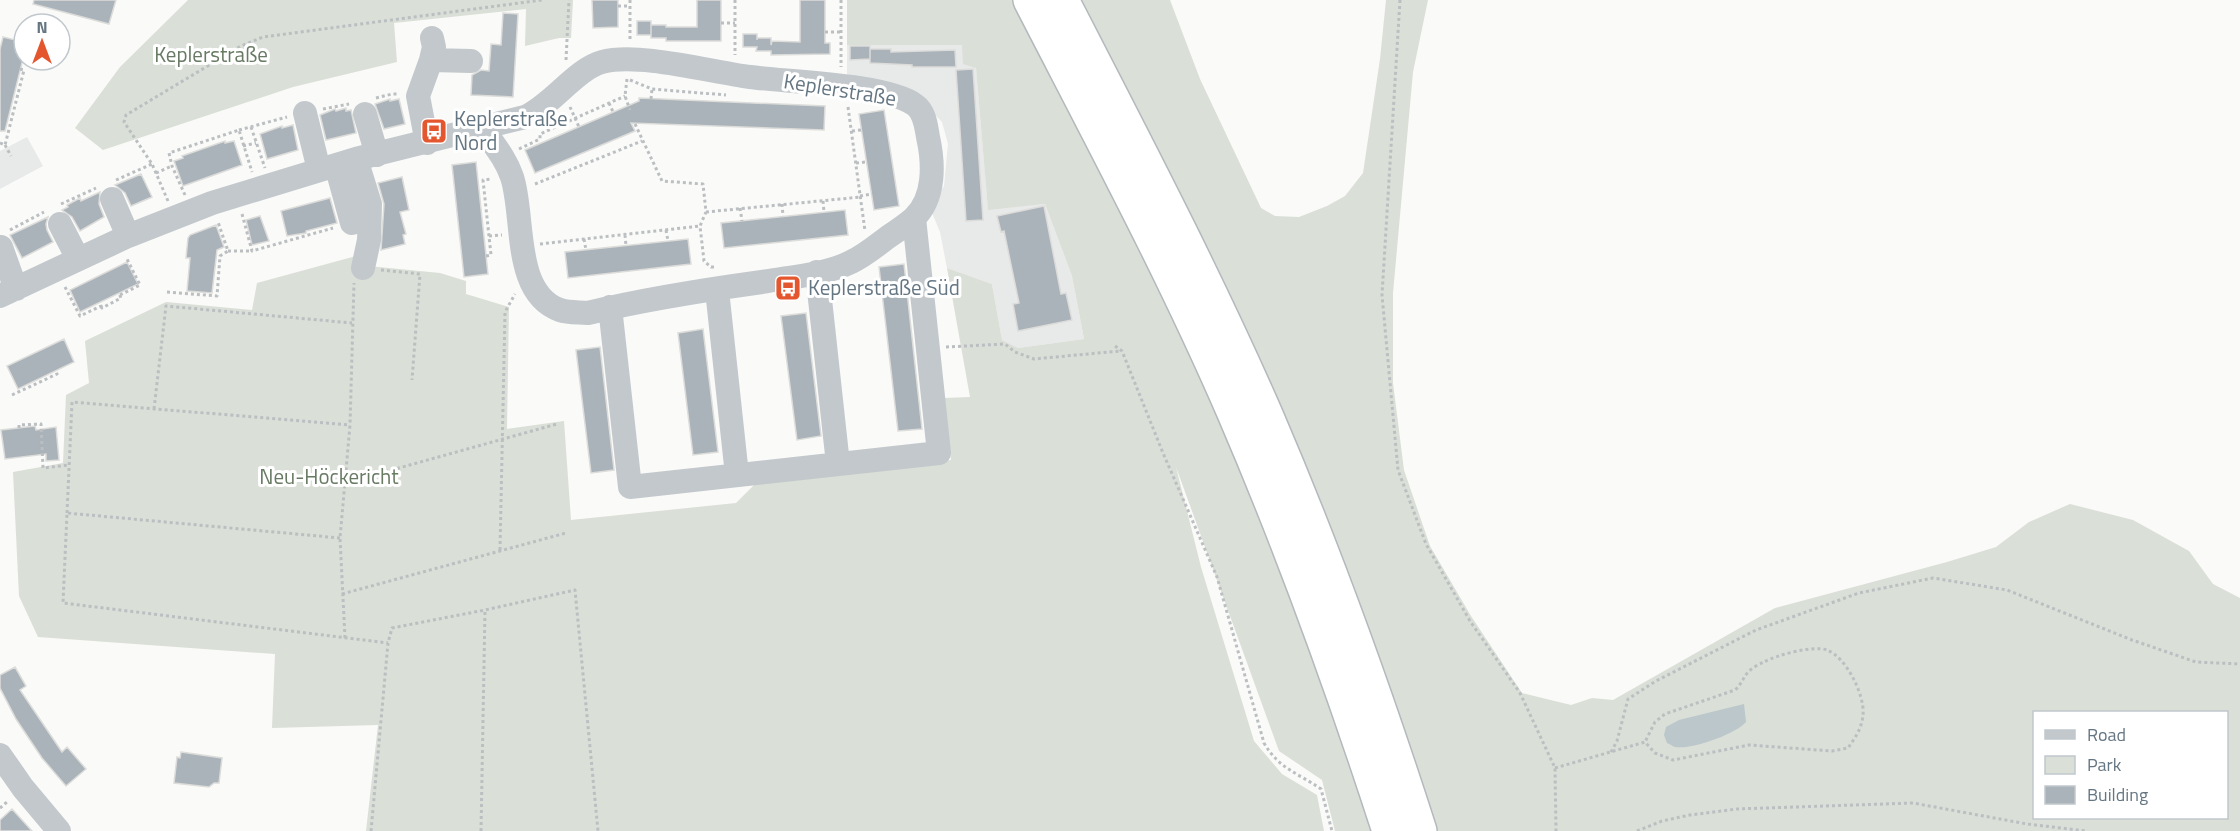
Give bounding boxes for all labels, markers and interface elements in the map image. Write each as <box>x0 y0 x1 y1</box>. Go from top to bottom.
north arrow <box>12 12 72 72</box>
text: N <box>36 15 48 39</box>
park label: Keplerstraße <box>154 38 268 70</box>
street label: Keplerstraße <box>782 64 899 114</box>
place label: Keplerstraße Nord <box>454 102 568 158</box>
bus stop icon: Keplerstraße Nord <box>419 116 449 146</box>
place label: Keplerstraße Süd <box>808 271 960 303</box>
bus stop icon: Keplerstraße Süd <box>773 273 803 303</box>
park label: Neu-Höckericht <box>259 460 399 492</box>
legend <box>2033 711 2228 819</box>
text: Road <box>2087 721 2126 748</box>
text: Park <box>2087 751 2122 778</box>
text: Building <box>2087 781 2148 808</box>

